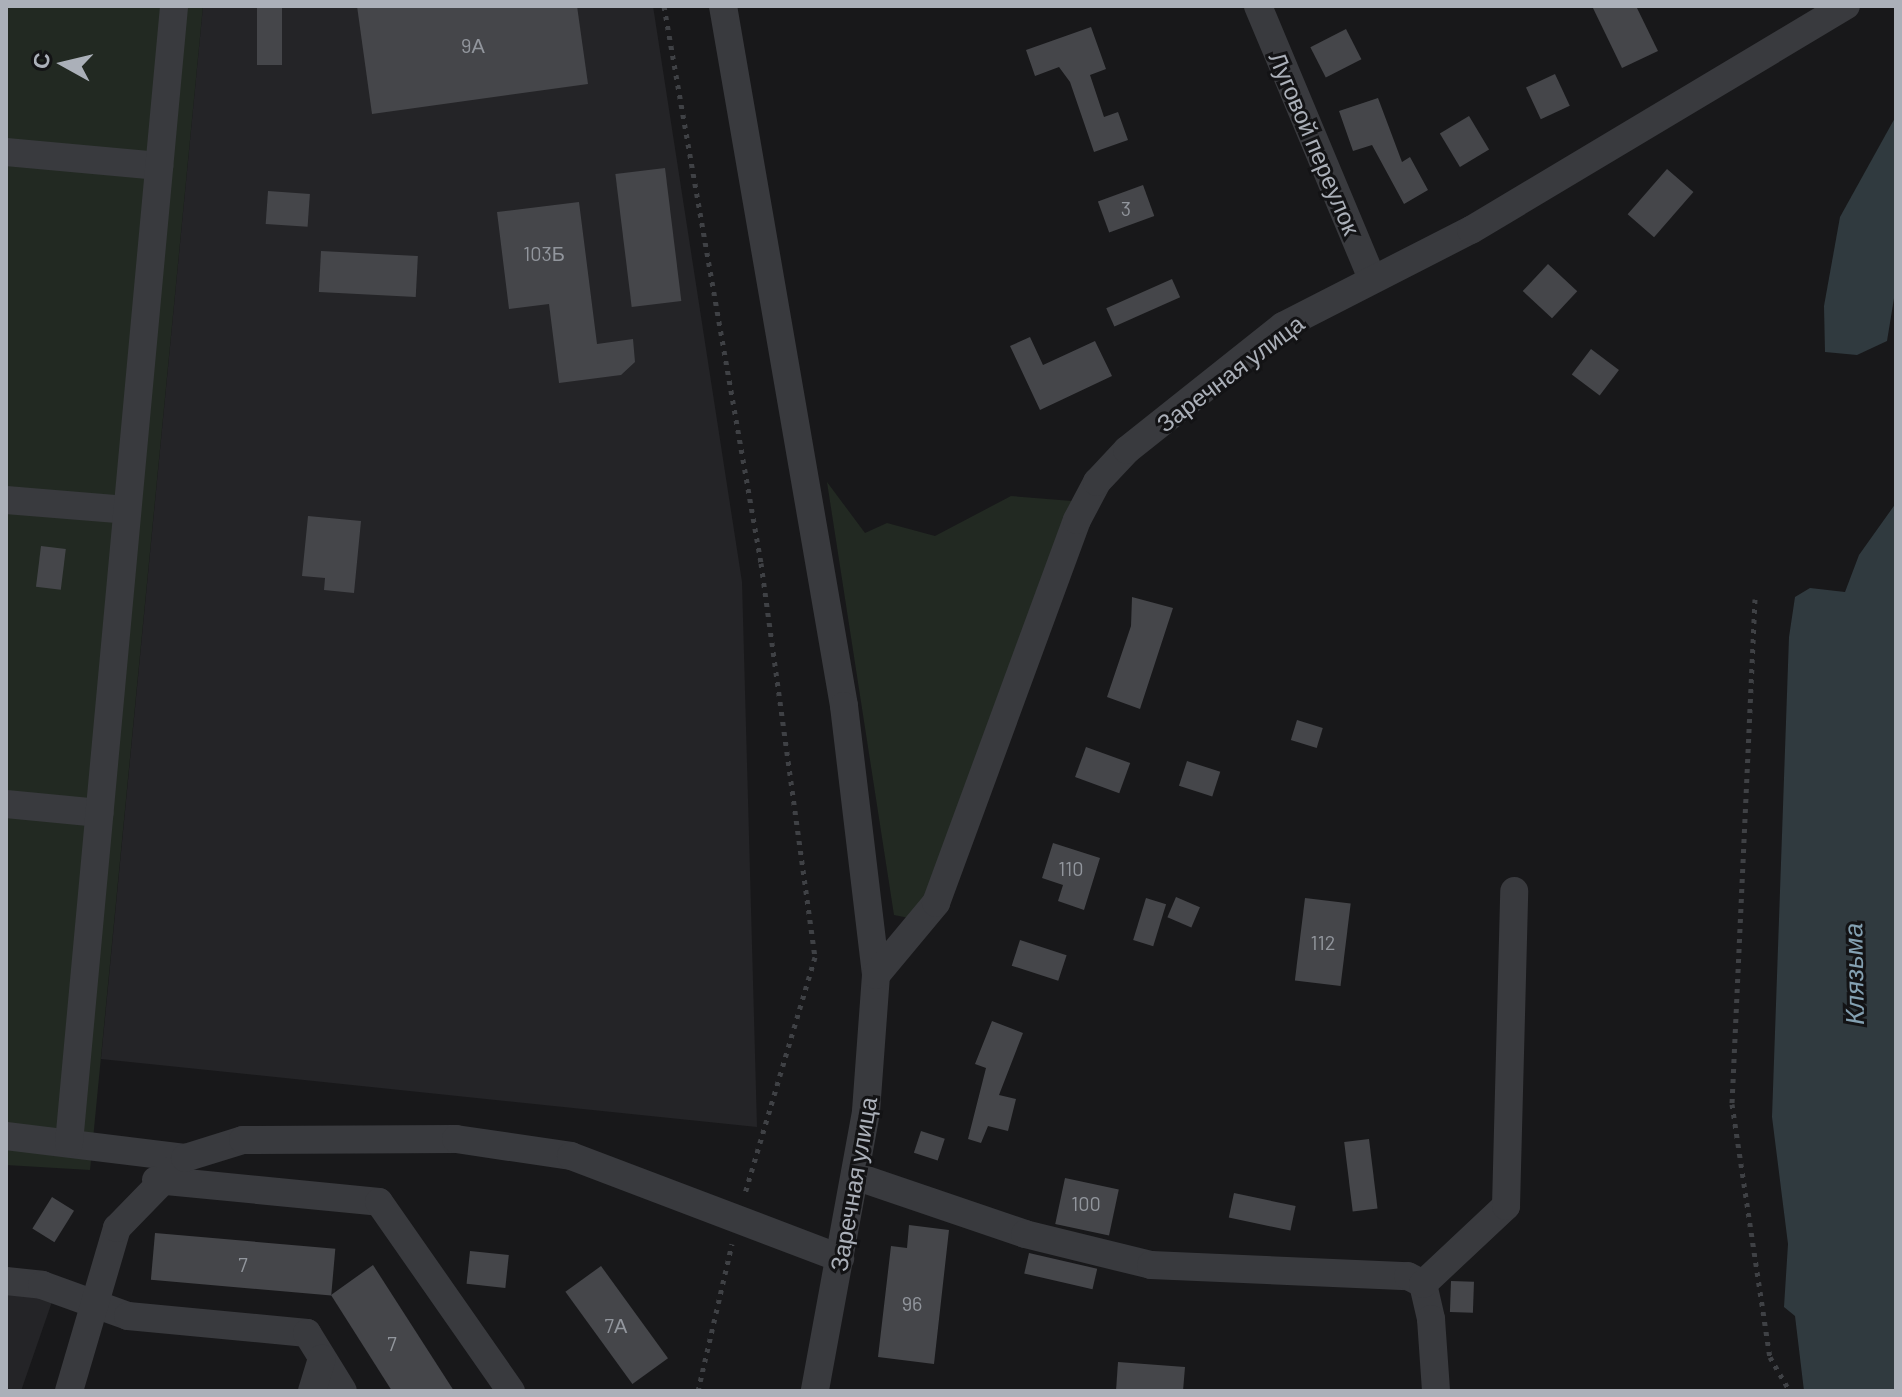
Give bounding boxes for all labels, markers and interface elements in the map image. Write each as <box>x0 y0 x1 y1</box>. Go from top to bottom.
north arrow <box>24 24 104 104</box>
house number: 9А <box>461 33 485 57</box>
street label: Луговой переулок <box>1263 47 1367 239</box>
text: С <box>26 51 54 70</box>
house number: 3 <box>1121 196 1131 220</box>
house number: 103Б <box>523 241 565 265</box>
street label: Заречная улица <box>1151 308 1309 438</box>
house number: 110 <box>1058 856 1084 880</box>
water label: Клязьма <box>1837 923 1869 1025</box>
house number: 112 <box>1311 930 1335 954</box>
street label: Заречная улица <box>823 1095 883 1273</box>
house number: 100 <box>1071 1191 1101 1215</box>
house number: 7 <box>238 1252 248 1276</box>
house number: 96 <box>902 1291 922 1315</box>
house number: 7А <box>605 1313 627 1337</box>
house number: 7 <box>387 1331 397 1355</box>

